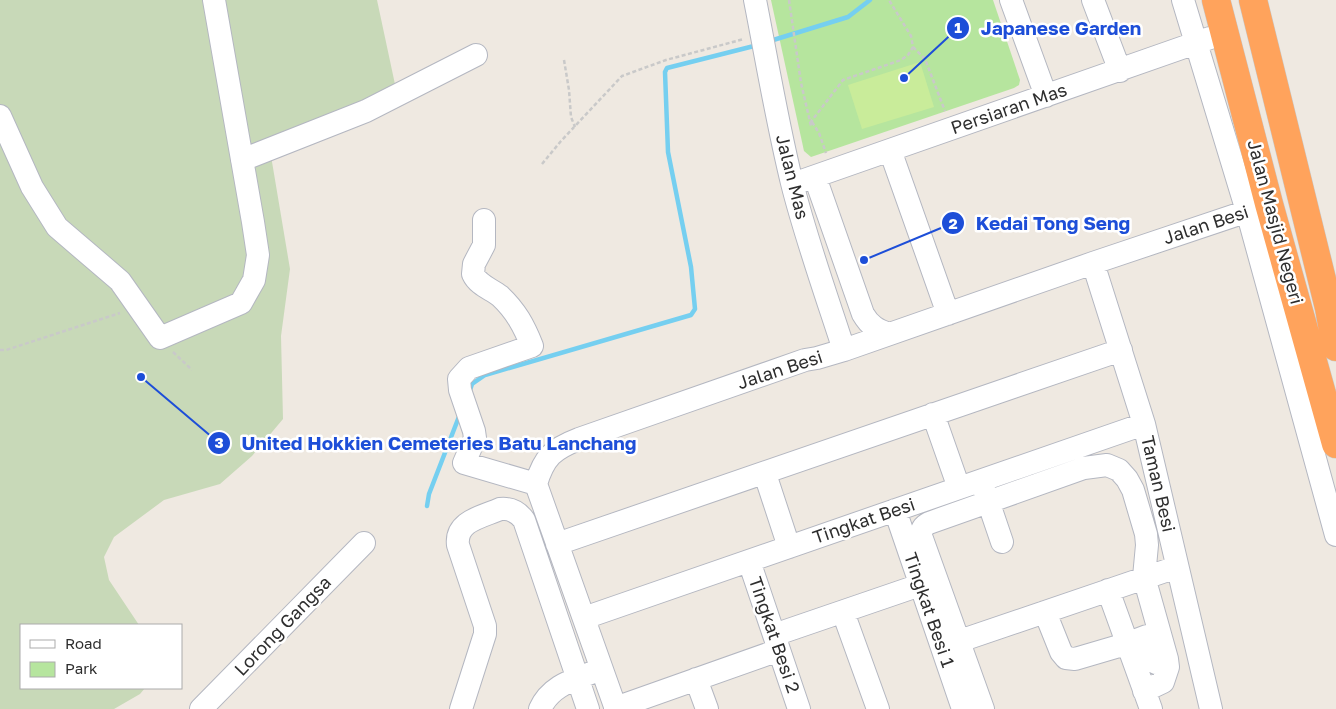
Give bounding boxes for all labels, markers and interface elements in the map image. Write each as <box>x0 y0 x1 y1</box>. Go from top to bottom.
callout: Japanese Garden <box>946 11 1151 45</box>
text: Japanese Garden <box>981 16 1141 39</box>
text: 1 <box>954 18 962 36</box>
street label: Persiaran Mas <box>948 78 1070 138</box>
street label: Jalan Mas <box>772 132 814 222</box>
street label: Jalan Masjid Negeri <box>1243 137 1309 306</box>
street label: Jalan Besi <box>1160 200 1251 248</box>
callout: Kedai Tong Seng <box>940 206 1140 240</box>
text: Kedai Tong Seng <box>976 211 1130 234</box>
text: 2 <box>948 214 958 232</box>
street label: Jalan Besi <box>734 345 825 393</box>
callout: United Hokkien Cemeteries Batu Lanchang <box>206 426 646 460</box>
text: United Hokkien Cemeteries Batu Lanchang <box>241 431 637 454</box>
text: 3 <box>214 433 224 451</box>
street label: Taman Besi <box>1137 433 1181 534</box>
street label: Tingkat Besi <box>810 492 918 548</box>
street label: Tingkat Besi 1 <box>900 549 960 670</box>
street label: Lorong Gangsa <box>229 571 335 680</box>
street label: Tingkat Besi 2 <box>745 574 805 696</box>
legend <box>20 624 182 689</box>
text: Road <box>65 634 102 652</box>
text: Park <box>65 659 98 677</box>

